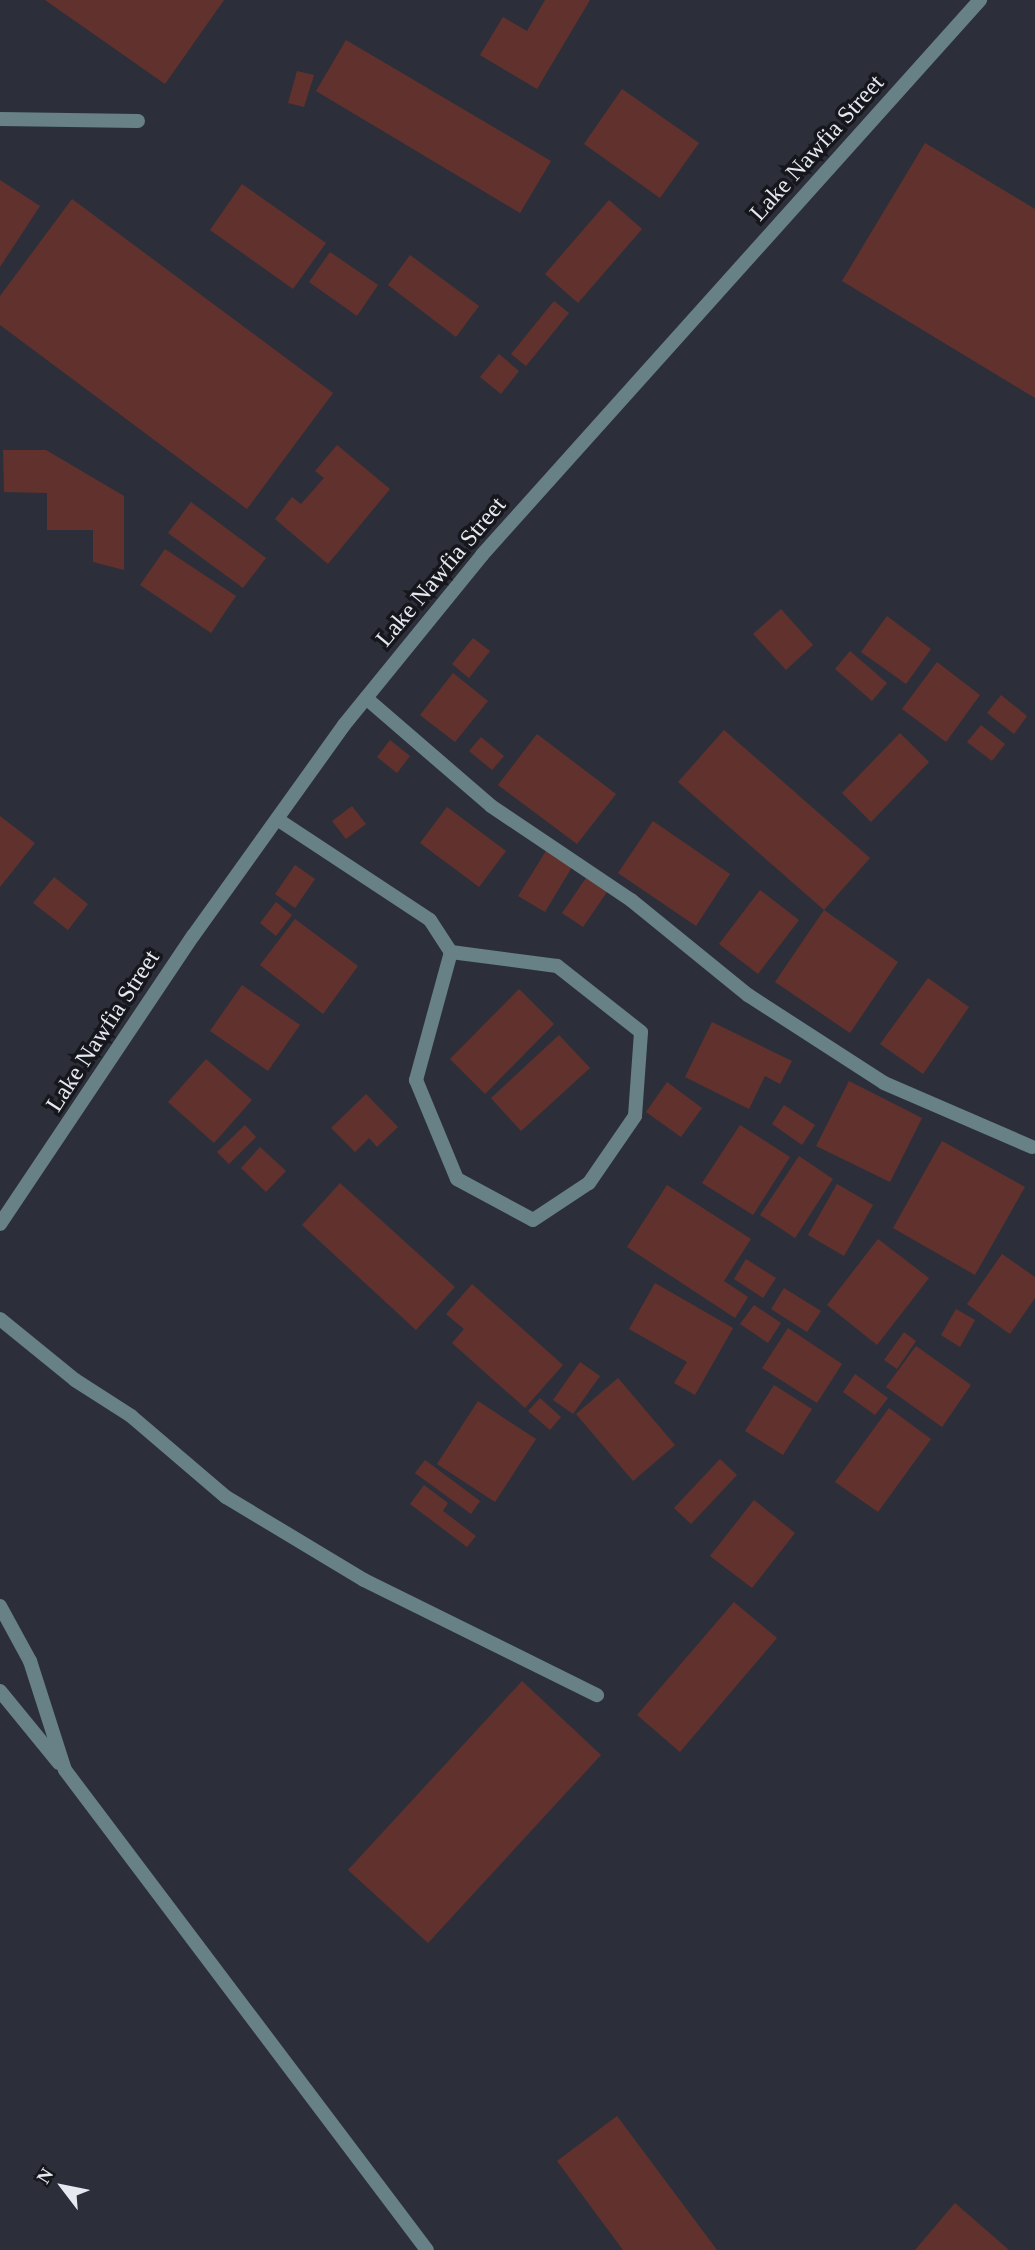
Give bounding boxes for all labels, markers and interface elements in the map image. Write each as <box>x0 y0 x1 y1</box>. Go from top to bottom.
street label: Lake Nawfia Street <box>744 69 890 227</box>
street label: Lake Nawfia Street <box>370 491 512 653</box>
street label: Lake Nawfia Street <box>40 945 166 1117</box>
north arrow <box>28 2152 98 2222</box>
text: N <box>32 2164 57 2187</box>

